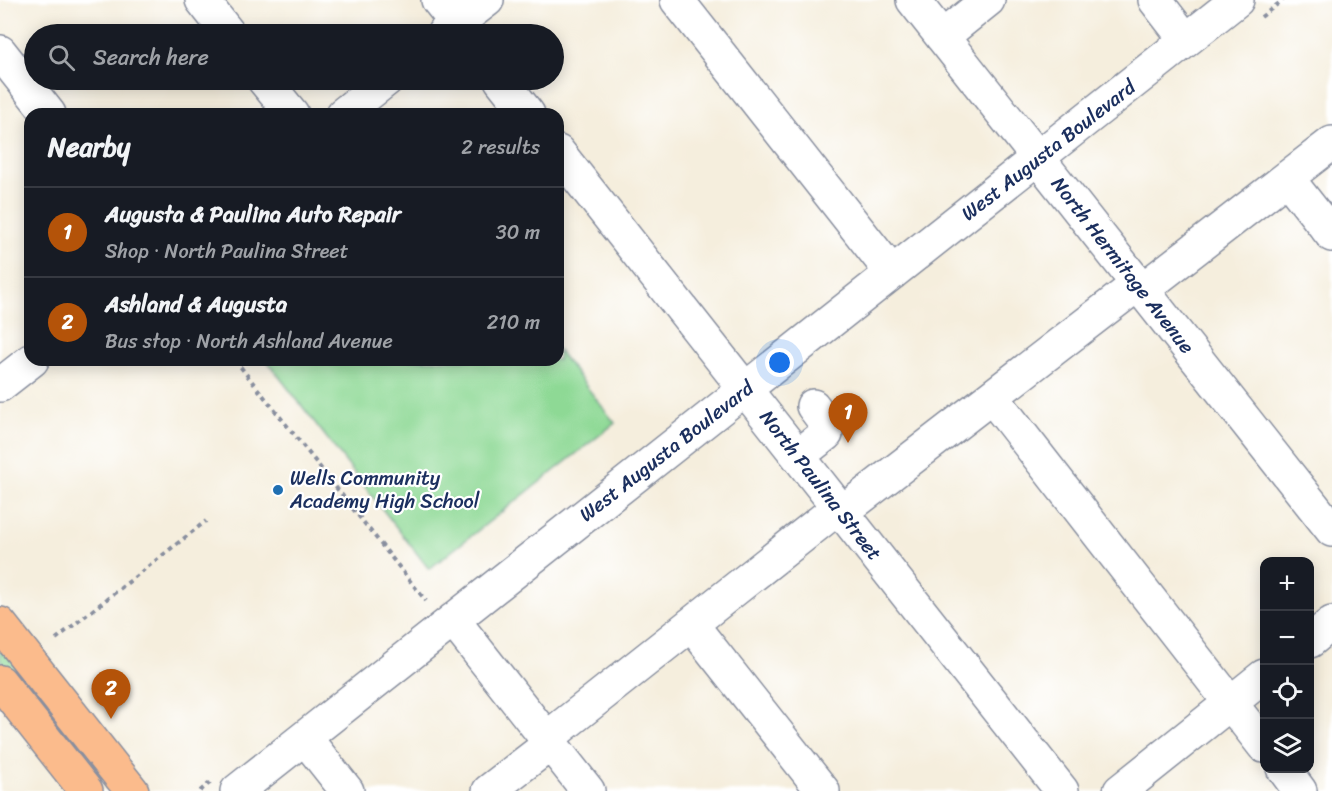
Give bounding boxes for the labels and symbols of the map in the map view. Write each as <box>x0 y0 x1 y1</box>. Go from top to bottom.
street label: West Augusta Boulevard <box>953 70 1145 230</box>
street label: North Hermitage Avenue <box>1042 169 1203 362</box>
your location <box>765 348 794 377</box>
street label: West Augusta Boulevard <box>571 371 763 531</box>
pin: 1 <box>828 394 868 443</box>
street label: North Paulina Street <box>750 402 891 569</box>
place label: Wells Community Academy High School <box>289 461 480 519</box>
marker: Wells Community Academy High School <box>271 483 285 497</box>
pin: 2 <box>92 670 130 719</box>

